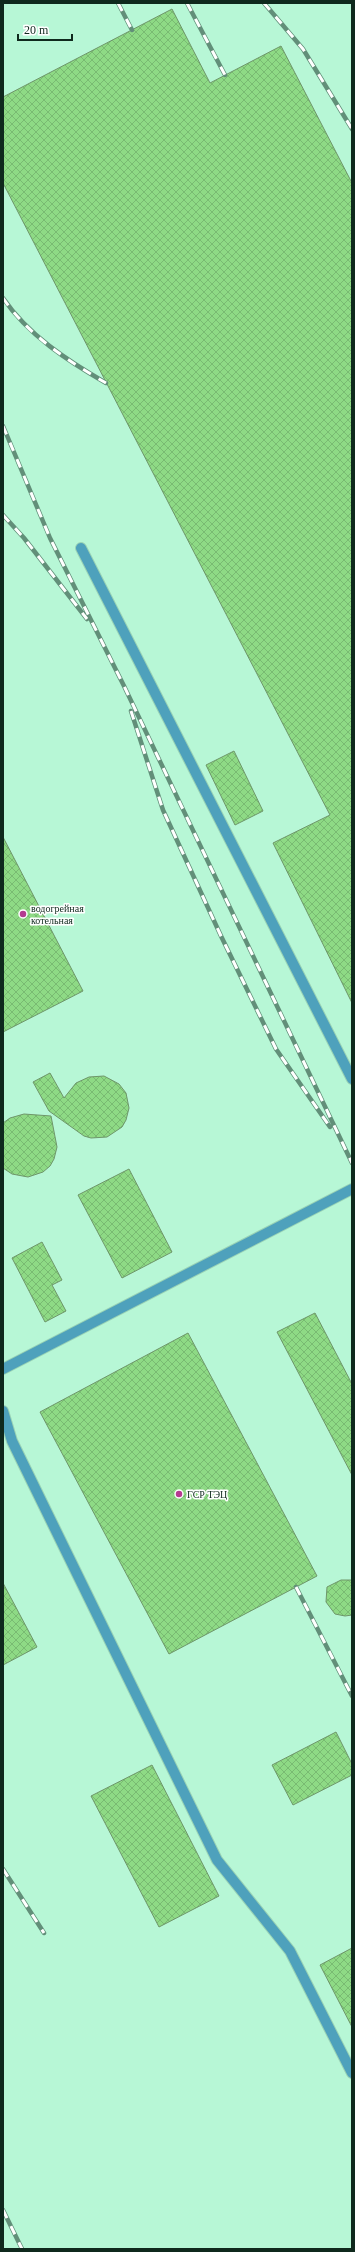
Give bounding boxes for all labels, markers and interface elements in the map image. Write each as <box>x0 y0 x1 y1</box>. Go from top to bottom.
scale bar <box>18 16 72 42</box>
text: 20 m <box>24 23 49 37</box>
place label: водогрейная котельная <box>31 903 84 926</box>
marker: водогрейная котельная <box>18 909 28 919</box>
marker: ГСР ТЭЦ <box>174 1489 184 1499</box>
place label: ГСР ТЭЦ <box>187 1489 227 1500</box>

